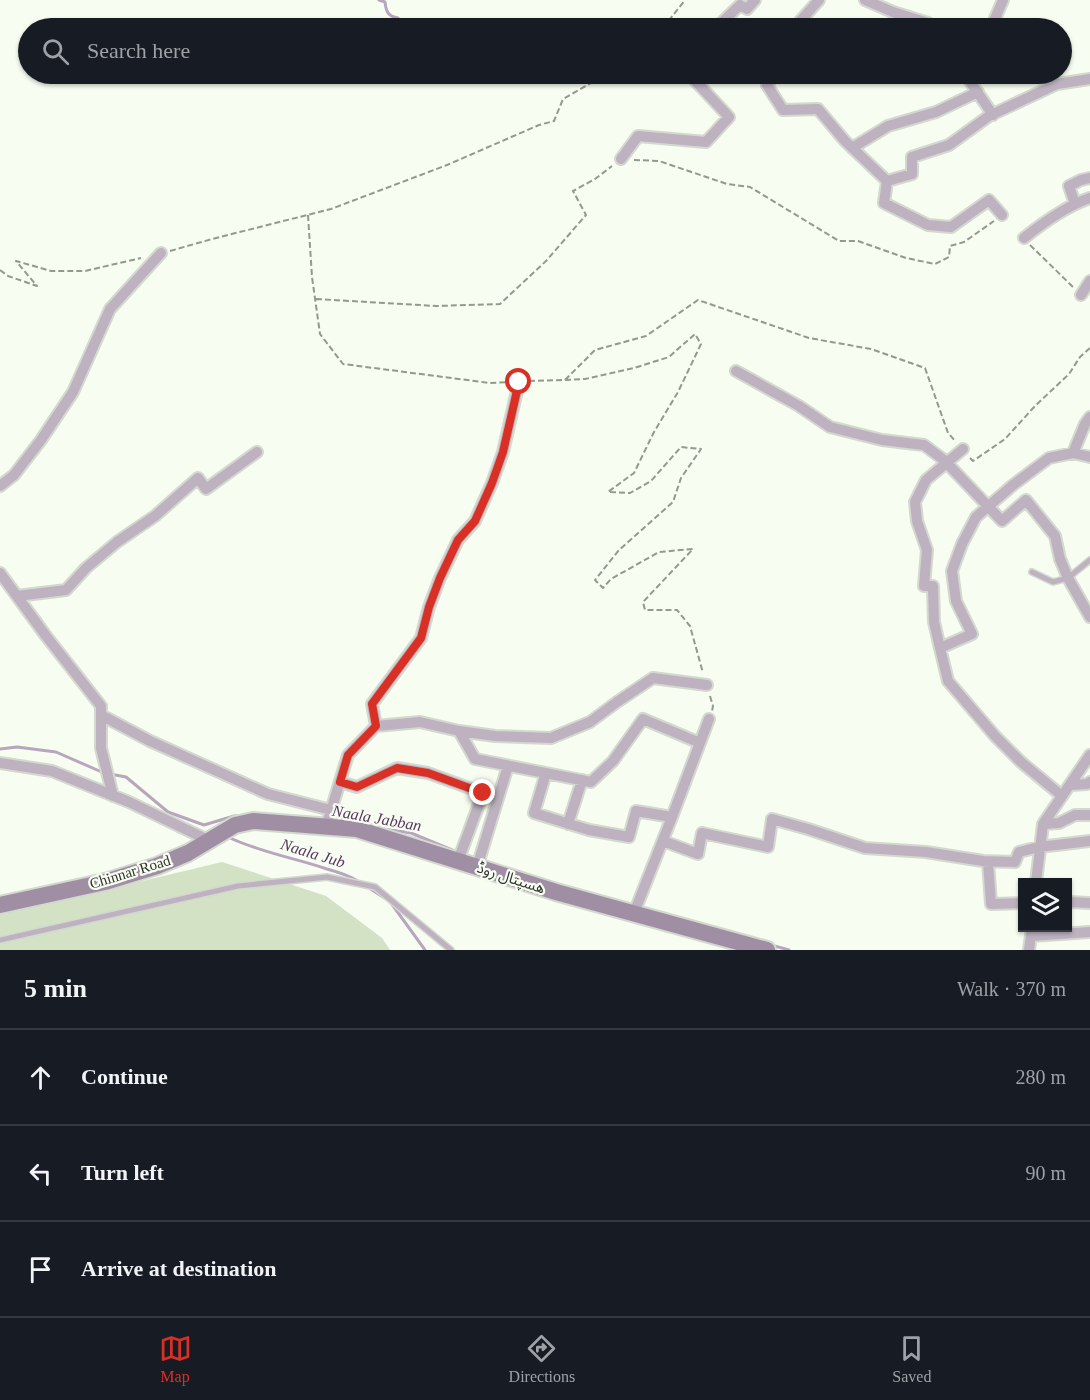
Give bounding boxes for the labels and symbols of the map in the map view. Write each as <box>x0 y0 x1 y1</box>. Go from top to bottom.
route start <box>505 368 531 394</box>
route end <box>469 779 495 805</box>
water label: Naala Jabban <box>330 802 423 834</box>
water label: Naala Jub <box>278 835 347 871</box>
street label: Chinnar Road <box>88 852 173 892</box>
street label: ھسپتال روڈ <box>474 859 547 899</box>

